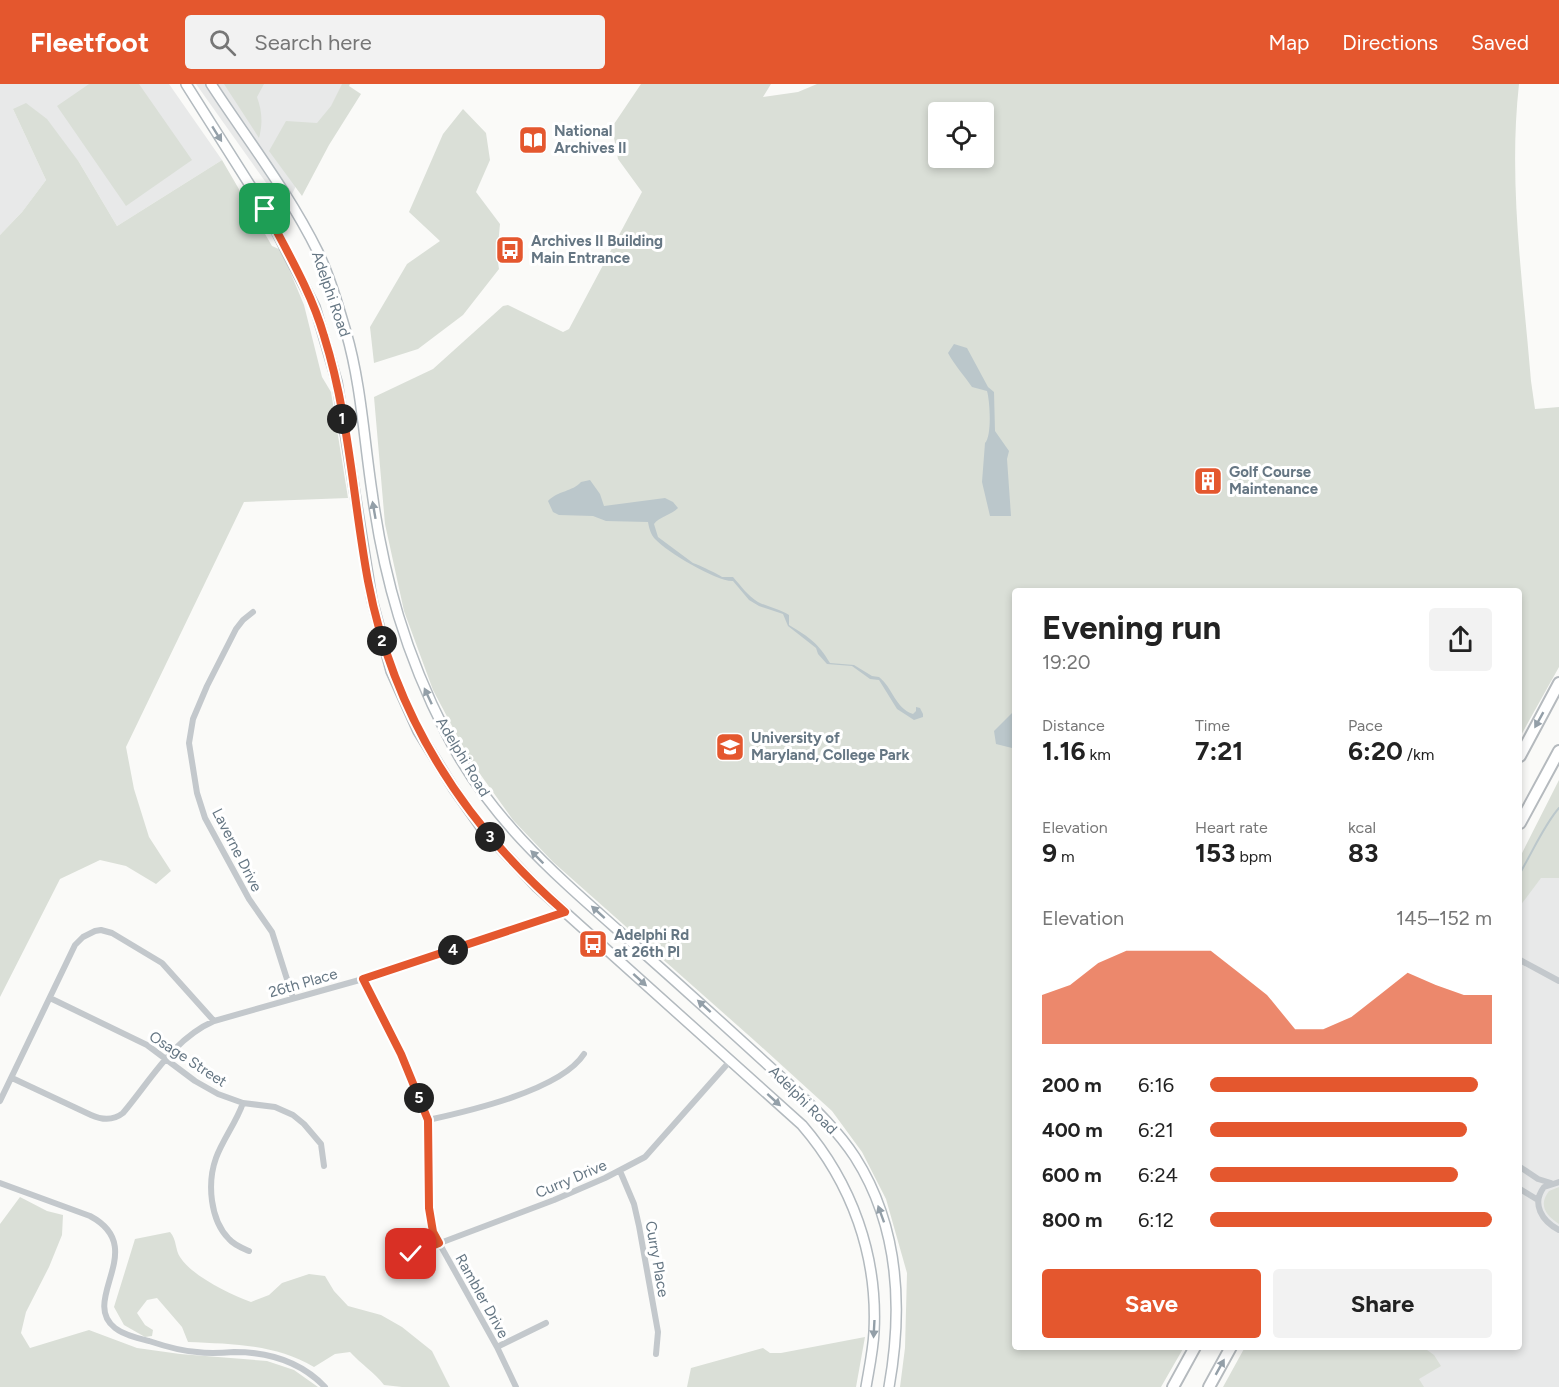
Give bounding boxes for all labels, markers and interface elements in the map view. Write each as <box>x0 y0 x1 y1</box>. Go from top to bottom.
search box <box>185 15 605 69</box>
text: Fleetfoot <box>30 25 149 59</box>
icon: search <box>206 26 239 59</box>
text: Search here <box>254 29 372 56</box>
text: Map <box>1268 30 1309 55</box>
text: Directions <box>1342 30 1438 55</box>
text: Saved <box>1471 30 1529 55</box>
map controls <box>928 102 994 168</box>
button: locate <box>928 102 994 168</box>
place label: National Archives II <box>554 122 627 157</box>
library icon: National Archives II <box>517 124 549 156</box>
one-way arrow <box>212 126 223 142</box>
pin <box>239 183 290 234</box>
icon: arrive <box>248 192 281 225</box>
place label: Archives II Building Main Entrance <box>531 232 663 267</box>
bus stop icon: Archives II Building Main Entrance <box>494 234 526 266</box>
street label: Adelphi Road <box>308 249 354 339</box>
pin: 1 <box>327 404 357 434</box>
text: 1 <box>339 409 345 428</box>
place label: Golf Course Maintenance <box>1229 463 1319 498</box>
building icon: Golf Course Maintenance <box>1192 465 1224 497</box>
one-way arrow <box>370 500 379 519</box>
text: Evening run <box>1042 608 1221 647</box>
button: share <box>1429 608 1492 671</box>
pin: 2 <box>367 626 397 656</box>
text: 2 <box>377 631 387 650</box>
text: 19:20 <box>1042 650 1091 674</box>
one-way arrow <box>424 688 433 705</box>
one-way arrow <box>1534 711 1544 728</box>
street label: Adelphi Road <box>432 714 494 800</box>
text: Distance <box>1042 716 1105 735</box>
text: Time <box>1195 716 1230 735</box>
text: Pace <box>1348 716 1383 735</box>
place label: University of Maryland, College Park <box>751 729 910 764</box>
school or university icon: University of Maryland, College Park <box>714 731 746 763</box>
text: 1.16 <box>1042 735 1085 767</box>
text: 7:21 <box>1195 735 1243 767</box>
text: 6:20 <box>1348 735 1403 767</box>
text: km <box>1085 745 1111 764</box>
text: /km <box>1403 745 1434 764</box>
street label: Laverne Drive <box>208 805 266 895</box>
text: Elevation <box>1042 818 1108 837</box>
text: Heart rate <box>1195 818 1268 837</box>
text: kcal <box>1348 818 1376 837</box>
pin: 3 <box>475 822 505 852</box>
text: 3 <box>486 827 494 846</box>
text: 9 <box>1042 837 1057 869</box>
text: 153 <box>1195 837 1236 869</box>
text: 83 <box>1348 837 1378 869</box>
text: m <box>1057 847 1075 866</box>
text: bpm <box>1236 847 1272 866</box>
one-way arrow <box>530 850 544 864</box>
one-way arrow <box>591 905 606 919</box>
text: Elevation <box>1042 906 1124 930</box>
text: 145–152 m <box>1396 906 1492 930</box>
place label: Adelphi Rd at 26th Pl <box>614 926 689 961</box>
bus stop icon: Adelphi Rd at 26th Pl <box>577 928 609 960</box>
pin: 4 <box>438 935 468 965</box>
text: 4 <box>448 940 458 959</box>
street label: 26th Place <box>267 965 339 1001</box>
one-way arrow <box>632 973 647 986</box>
one-way arrow <box>697 1000 711 1014</box>
street label: Osage Street <box>146 1027 230 1091</box>
street label: Adelphi Road <box>765 1062 841 1138</box>
text: 200 m <box>1042 1073 1102 1097</box>
text: 6:16 <box>1138 1073 1174 1097</box>
pin: 5 <box>404 1083 434 1113</box>
text: 5 <box>414 1088 424 1107</box>
one-way arrow <box>766 1093 781 1106</box>
text: 400 m <box>1042 1118 1103 1142</box>
text: 6:21 <box>1138 1118 1174 1142</box>
street label: Curry Drive <box>533 1156 609 1202</box>
text: 600 m <box>1042 1163 1102 1187</box>
text: 6:24 <box>1138 1163 1178 1187</box>
one-way arrow <box>875 1205 885 1223</box>
text: 800 m <box>1042 1208 1102 1232</box>
text: 6:12 <box>1138 1208 1174 1232</box>
street label: Curry Place <box>641 1220 673 1298</box>
pin <box>385 1228 436 1279</box>
icon: check <box>394 1237 427 1270</box>
street label: Rambler Drive <box>451 1251 513 1341</box>
button: Save <box>1042 1269 1261 1338</box>
button: Share <box>1273 1269 1492 1338</box>
one-way arrow <box>870 1320 879 1339</box>
one-way arrow <box>1215 1358 1225 1375</box>

